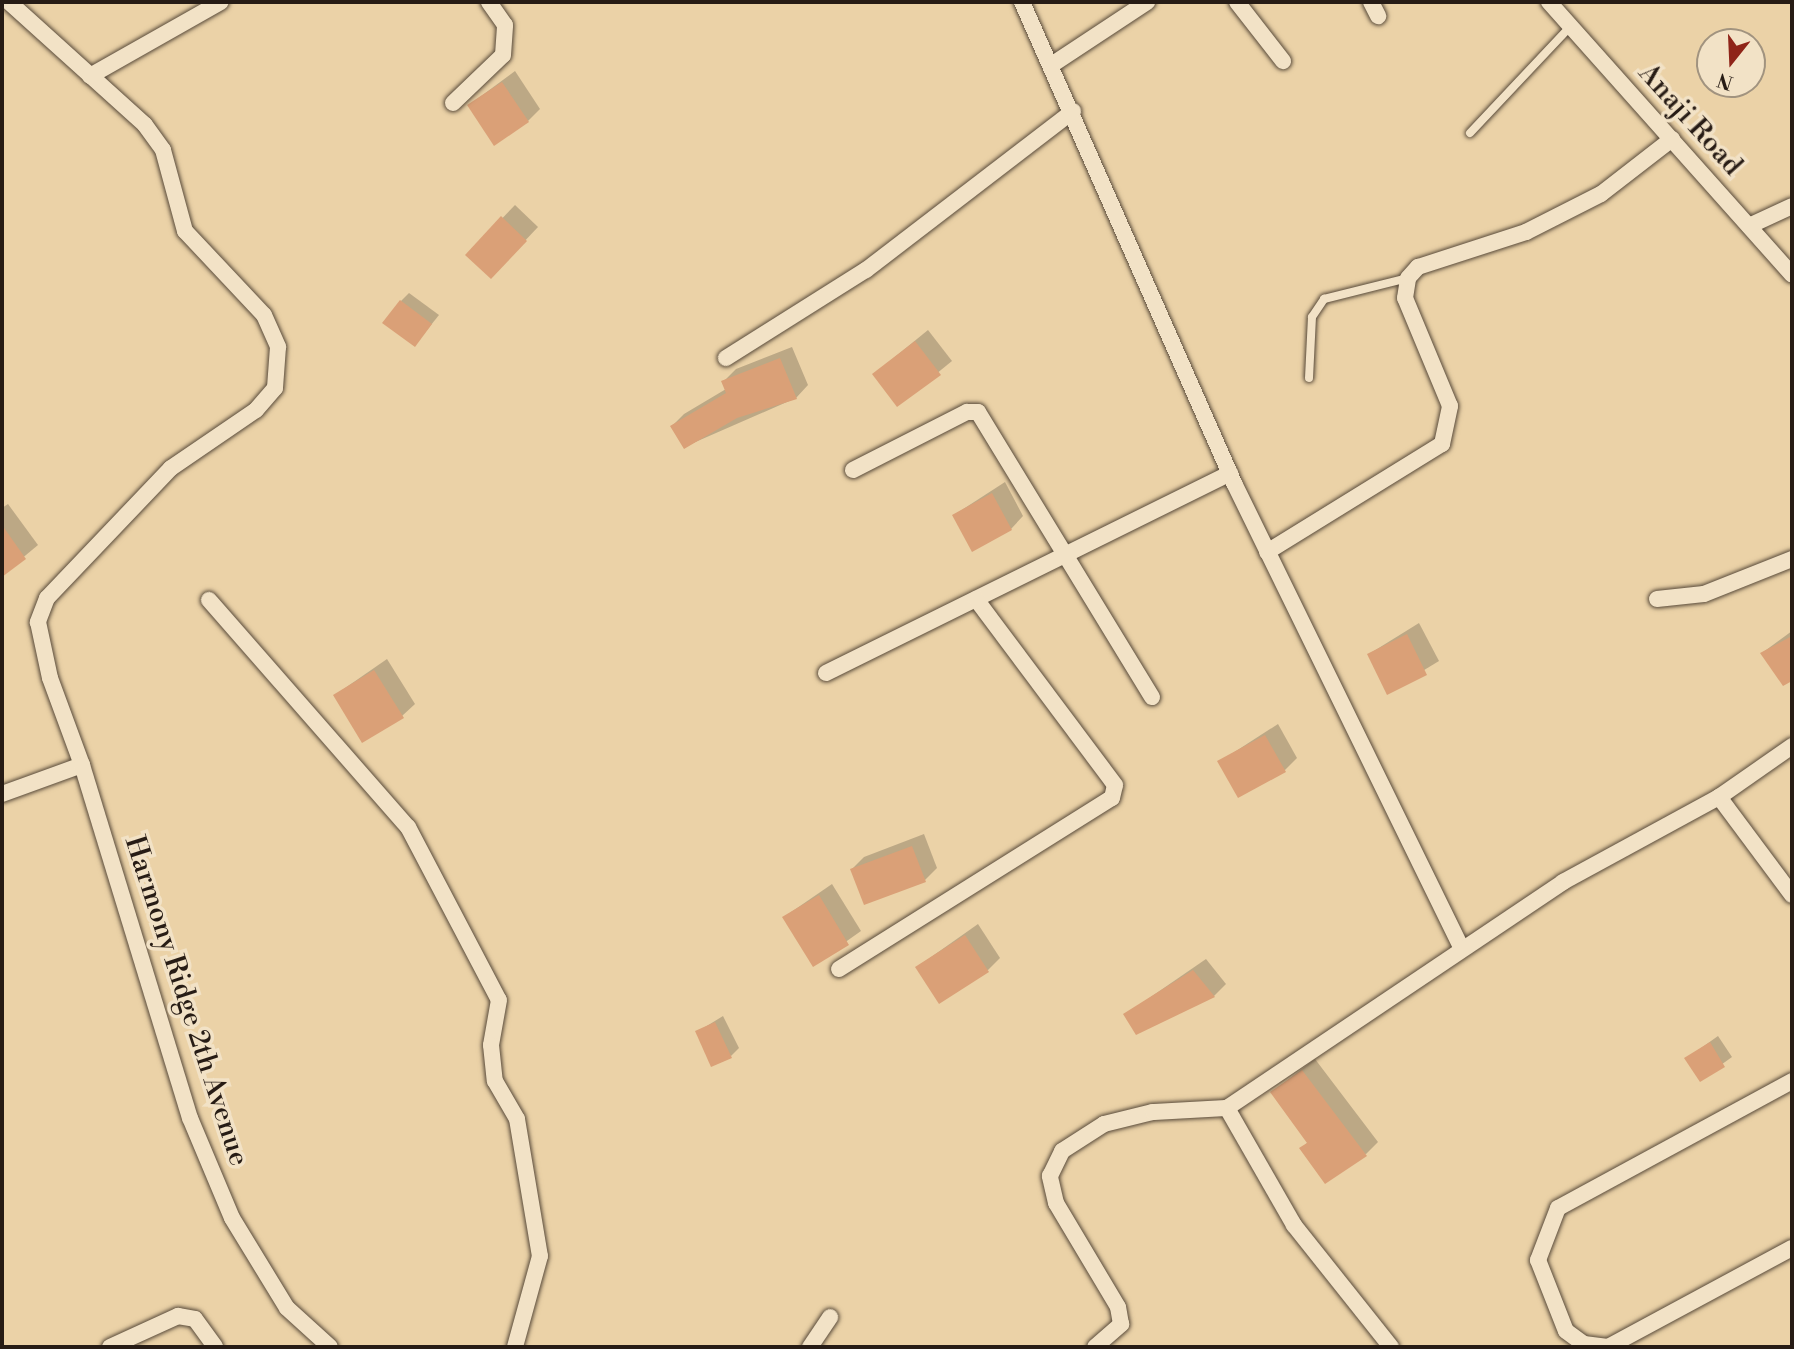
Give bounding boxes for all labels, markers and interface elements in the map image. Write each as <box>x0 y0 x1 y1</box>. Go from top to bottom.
north arrow <box>1696 28 1766 98</box>
street label: Anaji Road <box>1631 57 1749 183</box>
text: N <box>1714 67 1736 95</box>
street label: Harmony Ridge 2th Avenue <box>117 832 255 1170</box>

